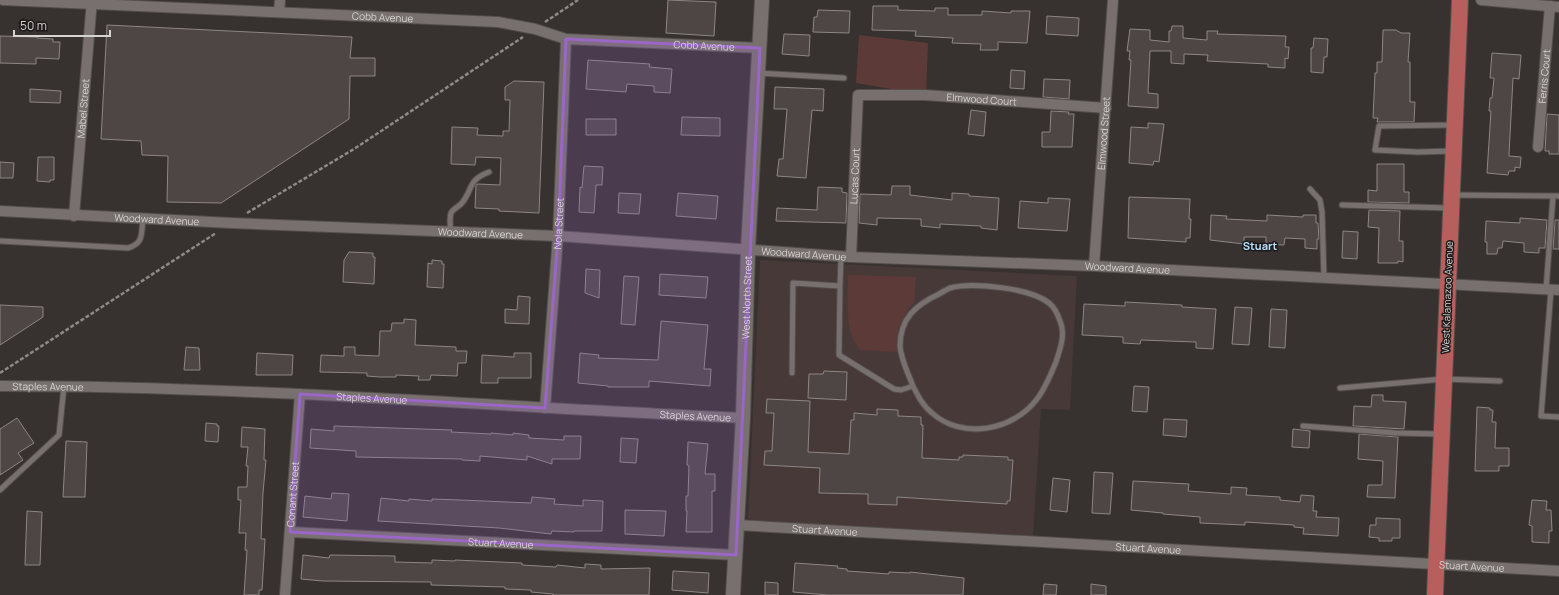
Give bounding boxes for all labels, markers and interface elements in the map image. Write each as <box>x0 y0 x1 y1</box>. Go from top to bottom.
street label: Cobb Avenue <box>352 9 414 25</box>
scale bar <box>14 12 110 38</box>
text: 50 m <box>20 17 47 34</box>
street label: Cobb Avenue <box>673 37 735 54</box>
street label: Ferris Court <box>1535 49 1553 104</box>
street label: Mabel Street <box>74 78 92 139</box>
street label: Elmwood Court <box>946 90 1017 109</box>
street label: Elmwood Street <box>1094 96 1113 170</box>
street label: Lucas Court <box>846 148 863 204</box>
street label: Nola Street <box>550 197 567 250</box>
street label: Woodward Avenue <box>114 210 200 228</box>
street label: Woodward Avenue <box>438 224 524 242</box>
district label: Stuart <box>1243 238 1277 253</box>
street label: West Kalamazoo Avenue <box>1438 241 1456 353</box>
street label: Woodward Avenue <box>761 244 847 264</box>
street label: West North Street <box>738 255 755 339</box>
street label: Woodward Avenue <box>1085 259 1171 277</box>
street label: Staples Avenue <box>12 379 84 394</box>
street label: Staples Avenue <box>336 389 408 407</box>
street label: Staples Avenue <box>659 407 731 424</box>
street label: Conant Street <box>283 461 302 528</box>
street label: Stuart Avenue <box>792 521 858 539</box>
street label: Stuart Avenue <box>468 534 534 552</box>
street label: Stuart Avenue <box>1115 539 1182 557</box>
street label: Stuart Avenue <box>1439 557 1505 575</box>

